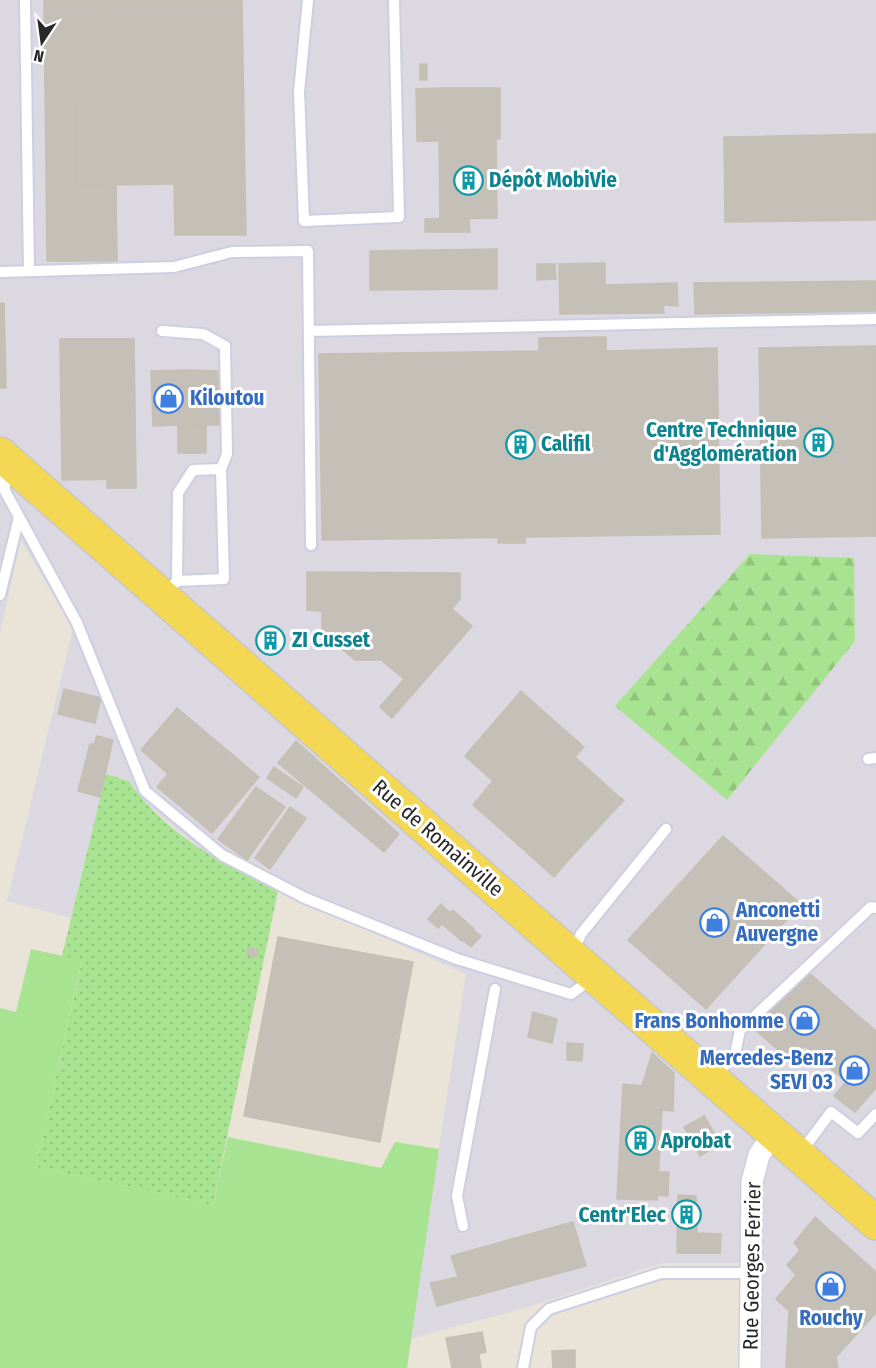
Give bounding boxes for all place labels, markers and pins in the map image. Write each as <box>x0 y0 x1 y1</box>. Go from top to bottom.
building icon: Dépôt MobiVie <box>452 164 484 196</box>
place label: Dépôt MobiVie <box>489 167 617 193</box>
shop icon: Kiloutou <box>153 382 185 414</box>
place label: Kiloutou <box>190 385 265 411</box>
place label: Centre Technique d'Agglomération <box>646 417 797 467</box>
building icon: Centre Technique d'Agglomération <box>802 426 834 458</box>
building icon: Califil <box>504 428 536 460</box>
place label: Califil <box>541 431 591 457</box>
building icon: ZI Cusset <box>255 624 287 656</box>
place label: ZI Cusset <box>292 627 371 653</box>
place label: Anconetti Auvergne <box>735 897 820 947</box>
shop icon: Anconetti Auvergne <box>699 906 731 938</box>
shop icon: Frans Bonhomme <box>789 1005 821 1037</box>
place label: Frans Bonhomme <box>635 1008 784 1034</box>
place label: Mercedes-Benz SEVI 03 <box>700 1045 833 1095</box>
shop icon: Mercedes-Benz SEVI 03 <box>838 1054 870 1086</box>
building icon: Aprobat <box>624 1125 656 1157</box>
place label: Aprobat <box>660 1128 732 1154</box>
building icon: Centr'Elec <box>671 1199 703 1231</box>
place label: Centr'Elec <box>579 1202 667 1228</box>
shop icon: Rouchy <box>815 1271 847 1303</box>
place label: Rouchy <box>799 1305 864 1331</box>

